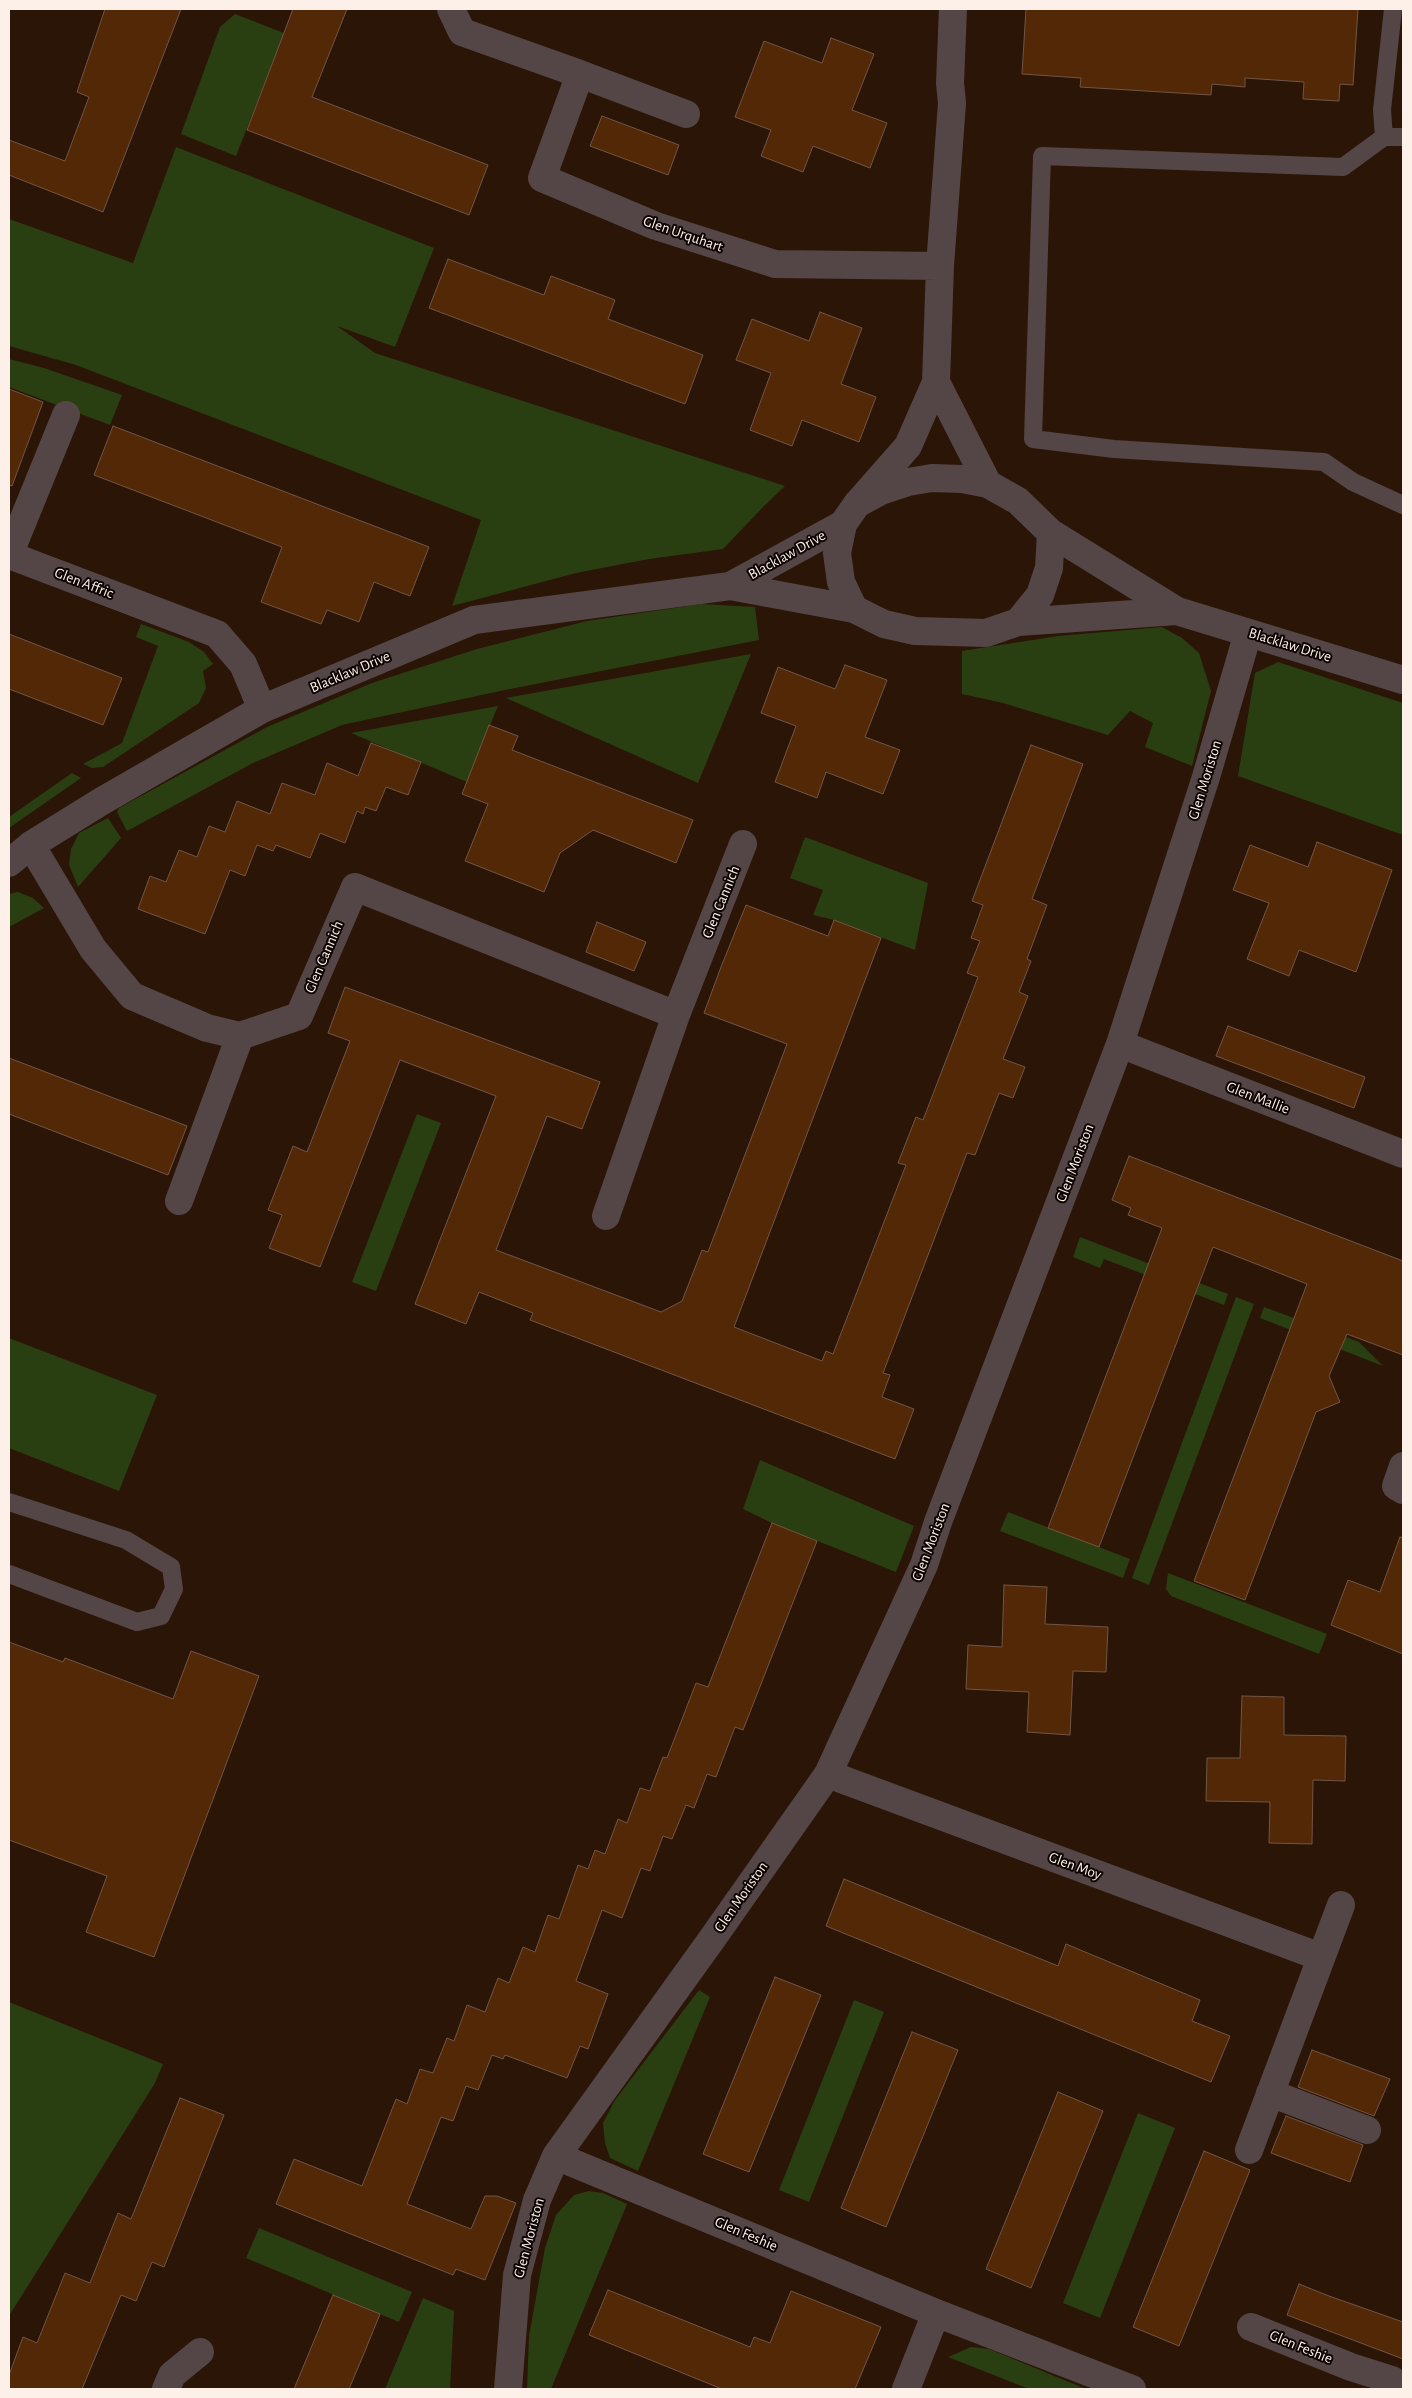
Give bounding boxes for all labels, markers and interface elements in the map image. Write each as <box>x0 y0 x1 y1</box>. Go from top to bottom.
street label: Glen Urquhart <box>641 212 725 256</box>
street label: Blacklaw Drive <box>745 526 829 584</box>
street label: Glen Affric <box>52 564 116 602</box>
street label: Blacklaw Drive <box>1246 624 1334 666</box>
street label: Blacklaw Drive <box>307 647 393 697</box>
street label: Glen Moriston <box>1184 738 1226 822</box>
street label: Glen Cannich <box>698 863 744 941</box>
street label: Glen Cannich <box>301 918 347 996</box>
street label: Glen Mallie <box>1224 1078 1292 1118</box>
street label: Glen Moriston <box>1052 1122 1098 1204</box>
street label: Glen Moriston <box>908 1501 954 1583</box>
street label: Glen Moy <box>1046 1848 1104 1884</box>
street label: Glen Moriston <box>710 1858 772 1936</box>
street label: Glen Moriston <box>510 2196 548 2280</box>
street label: Glen Feshie <box>712 2213 780 2255</box>
street label: Glen Feshie <box>1267 2326 1335 2368</box>

